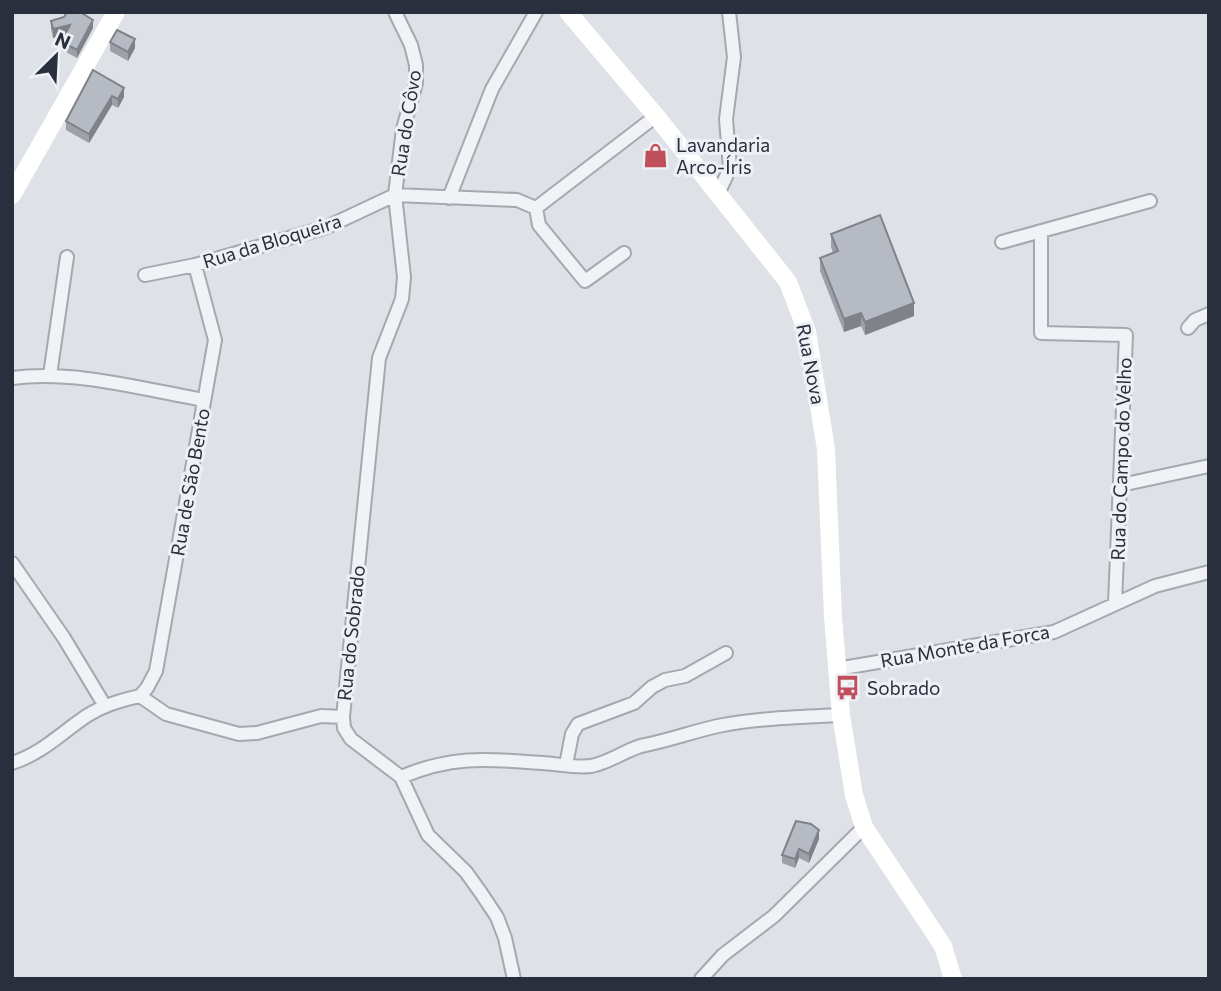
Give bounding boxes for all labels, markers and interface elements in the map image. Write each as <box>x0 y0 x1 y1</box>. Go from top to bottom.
north arrow <box>21 21 91 91</box>
text: N <box>52 27 74 53</box>
street label: Rua do Côvo <box>386 68 425 178</box>
place label: Lavandaria Arco-Íris <box>676 133 770 178</box>
shop icon: Lavandaria Arco-Íris <box>642 142 670 170</box>
street label: Rua da Bloqueira <box>200 209 344 273</box>
street label: Rua Nova <box>792 322 831 406</box>
street label: Rua do Campo do Velho <box>1105 357 1136 561</box>
street label: Rua de São Bento <box>165 406 214 558</box>
street label: Rua do Sobrado <box>332 564 369 702</box>
street label: Rua Monte da Forca <box>878 619 1051 672</box>
bus stop icon: Sobrado <box>833 674 861 702</box>
place label: Sobrado <box>867 676 940 699</box>

